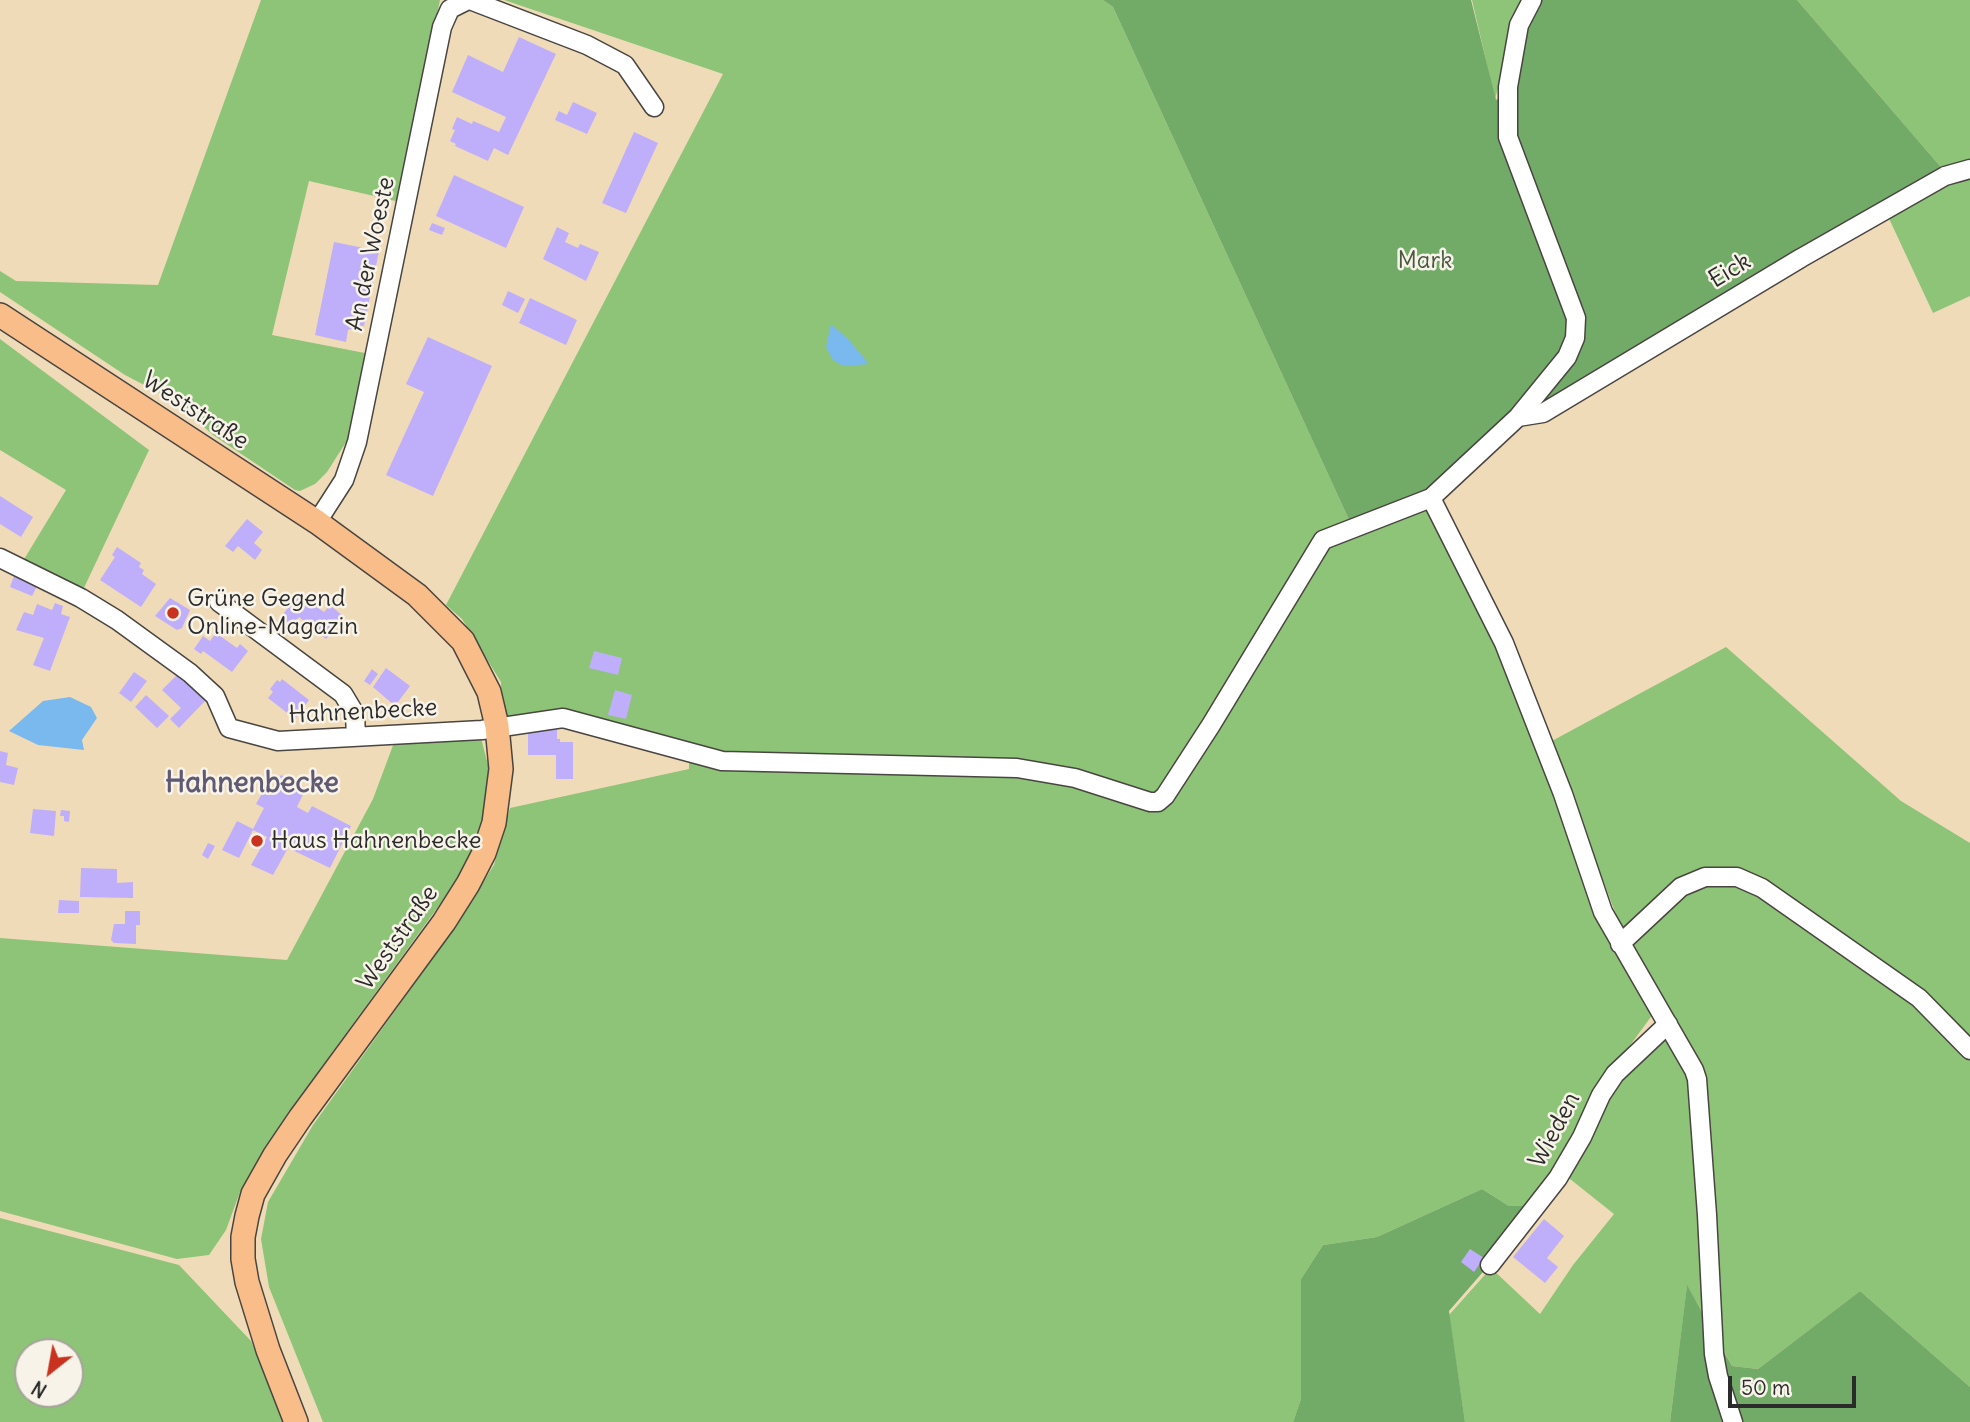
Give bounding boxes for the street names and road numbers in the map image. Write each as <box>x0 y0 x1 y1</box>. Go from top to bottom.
street label: An der Woeste <box>341 174 401 334</box>
street label: Eick <box>1704 247 1756 295</box>
street label: Weststraße <box>136 366 254 456</box>
street label: Hahnenbecke <box>288 694 438 730</box>
street label: Weststraße <box>351 880 445 996</box>
street label: Wieden <box>1523 1088 1587 1172</box>

